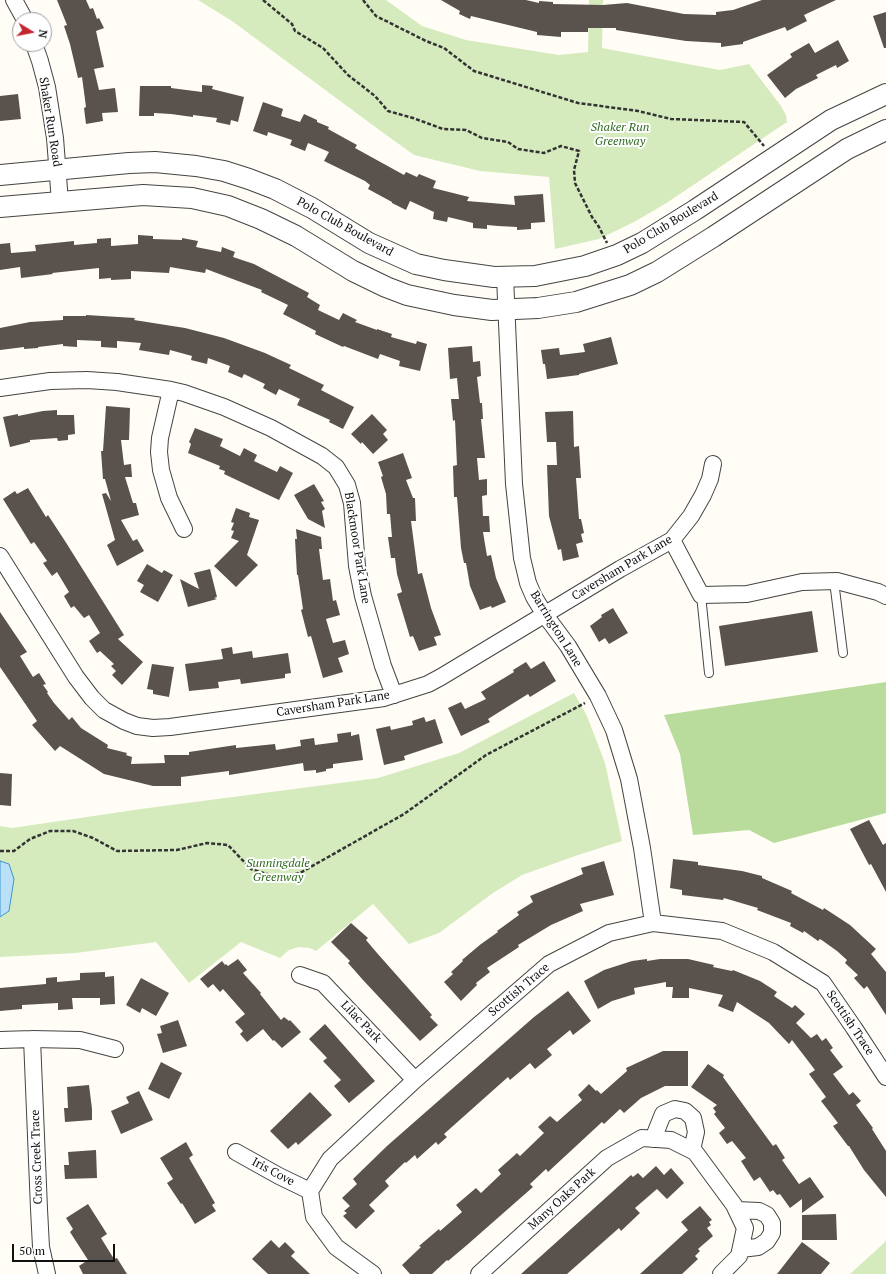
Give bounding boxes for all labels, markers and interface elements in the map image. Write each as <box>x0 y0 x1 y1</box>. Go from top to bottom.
north arrow <box>12 12 52 52</box>
text: N <box>35 29 50 39</box>
street label: Shaker Run Road <box>36 76 64 168</box>
park label: Shaker Run Greenway <box>591 121 649 149</box>
street label: Polo Club Boulevard <box>621 189 721 257</box>
street label: Polo Club Boulevard <box>294 195 396 259</box>
street label: Blackmoor Park Lane <box>341 491 373 605</box>
street label: Caversham Park Lane <box>569 532 675 604</box>
street label: Barrington Lane <box>527 588 585 670</box>
street label: Caversham Park Lane <box>275 688 391 720</box>
park label: Sunningdale Greenway <box>246 857 310 885</box>
street label: Scottish Trace <box>486 960 552 1020</box>
street label: Scottish Trace <box>823 988 877 1058</box>
street label: Lilac Park <box>338 998 384 1046</box>
street label: Cross Creek Trace <box>28 1109 46 1205</box>
street label: Iris Cove <box>249 1155 297 1189</box>
street label: Many Oaks Park <box>525 1165 599 1233</box>
scale bar <box>14 1236 117 1262</box>
text: 50 m <box>19 1243 45 1258</box>

